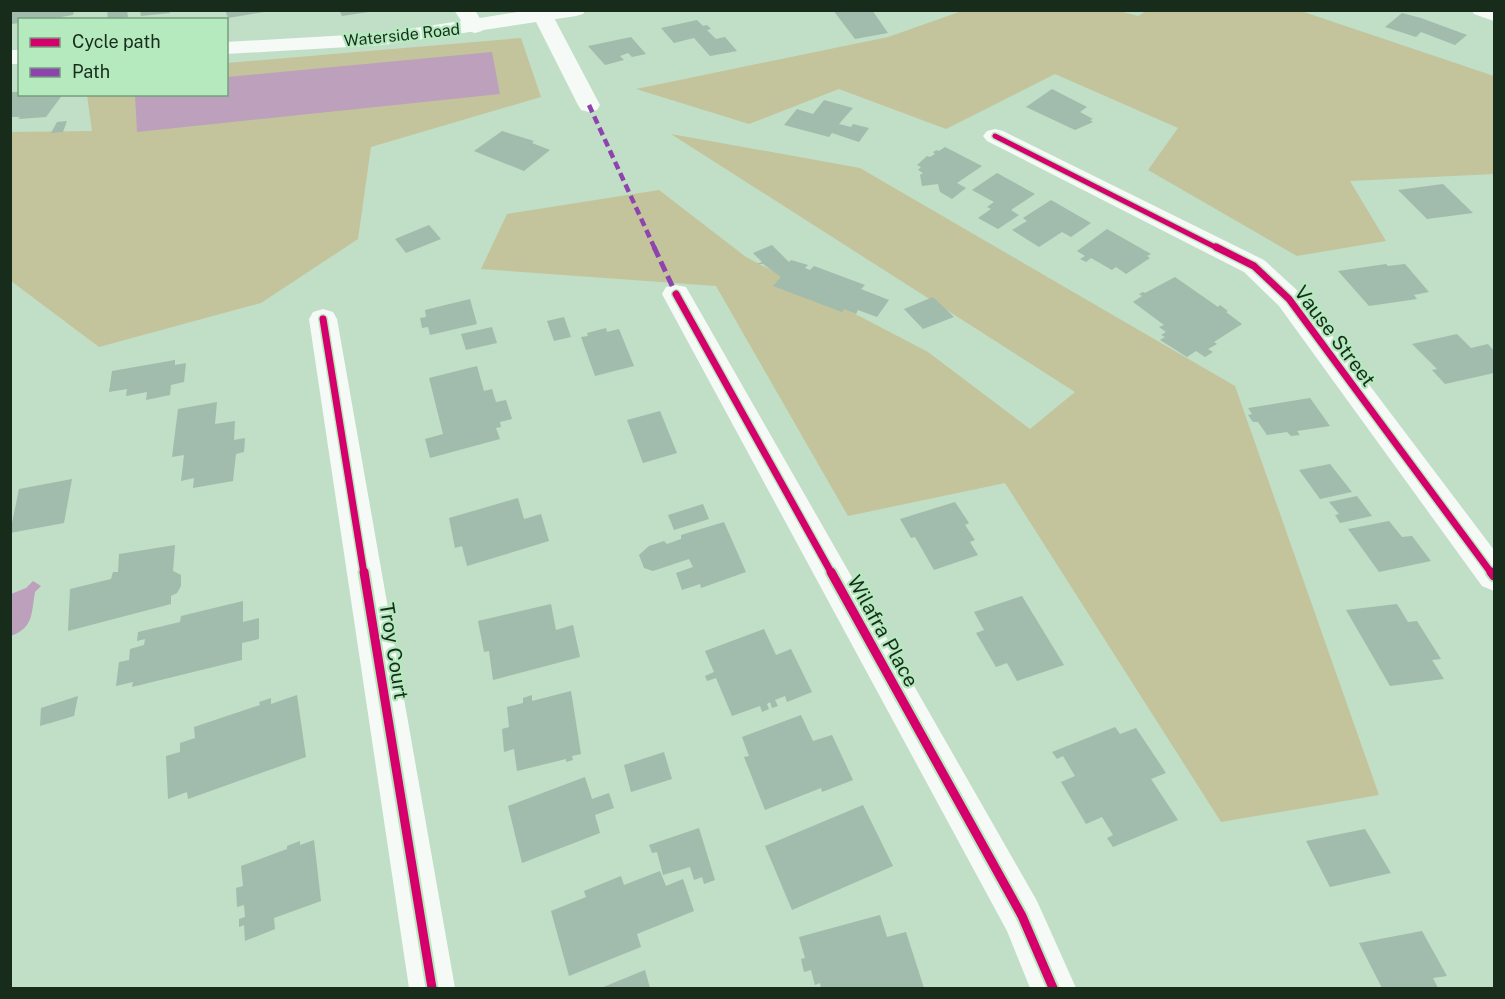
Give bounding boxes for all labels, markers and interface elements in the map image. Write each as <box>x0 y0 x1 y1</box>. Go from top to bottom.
legend <box>18 18 228 96</box>
street label: Waterside Road <box>343 19 461 51</box>
text: Cycle path <box>72 31 161 52</box>
text: Path <box>72 61 110 82</box>
street label: Vause Street <box>1289 281 1381 391</box>
street label: Wilafra Place <box>842 571 924 691</box>
street label: Troy Court <box>375 601 413 701</box>

